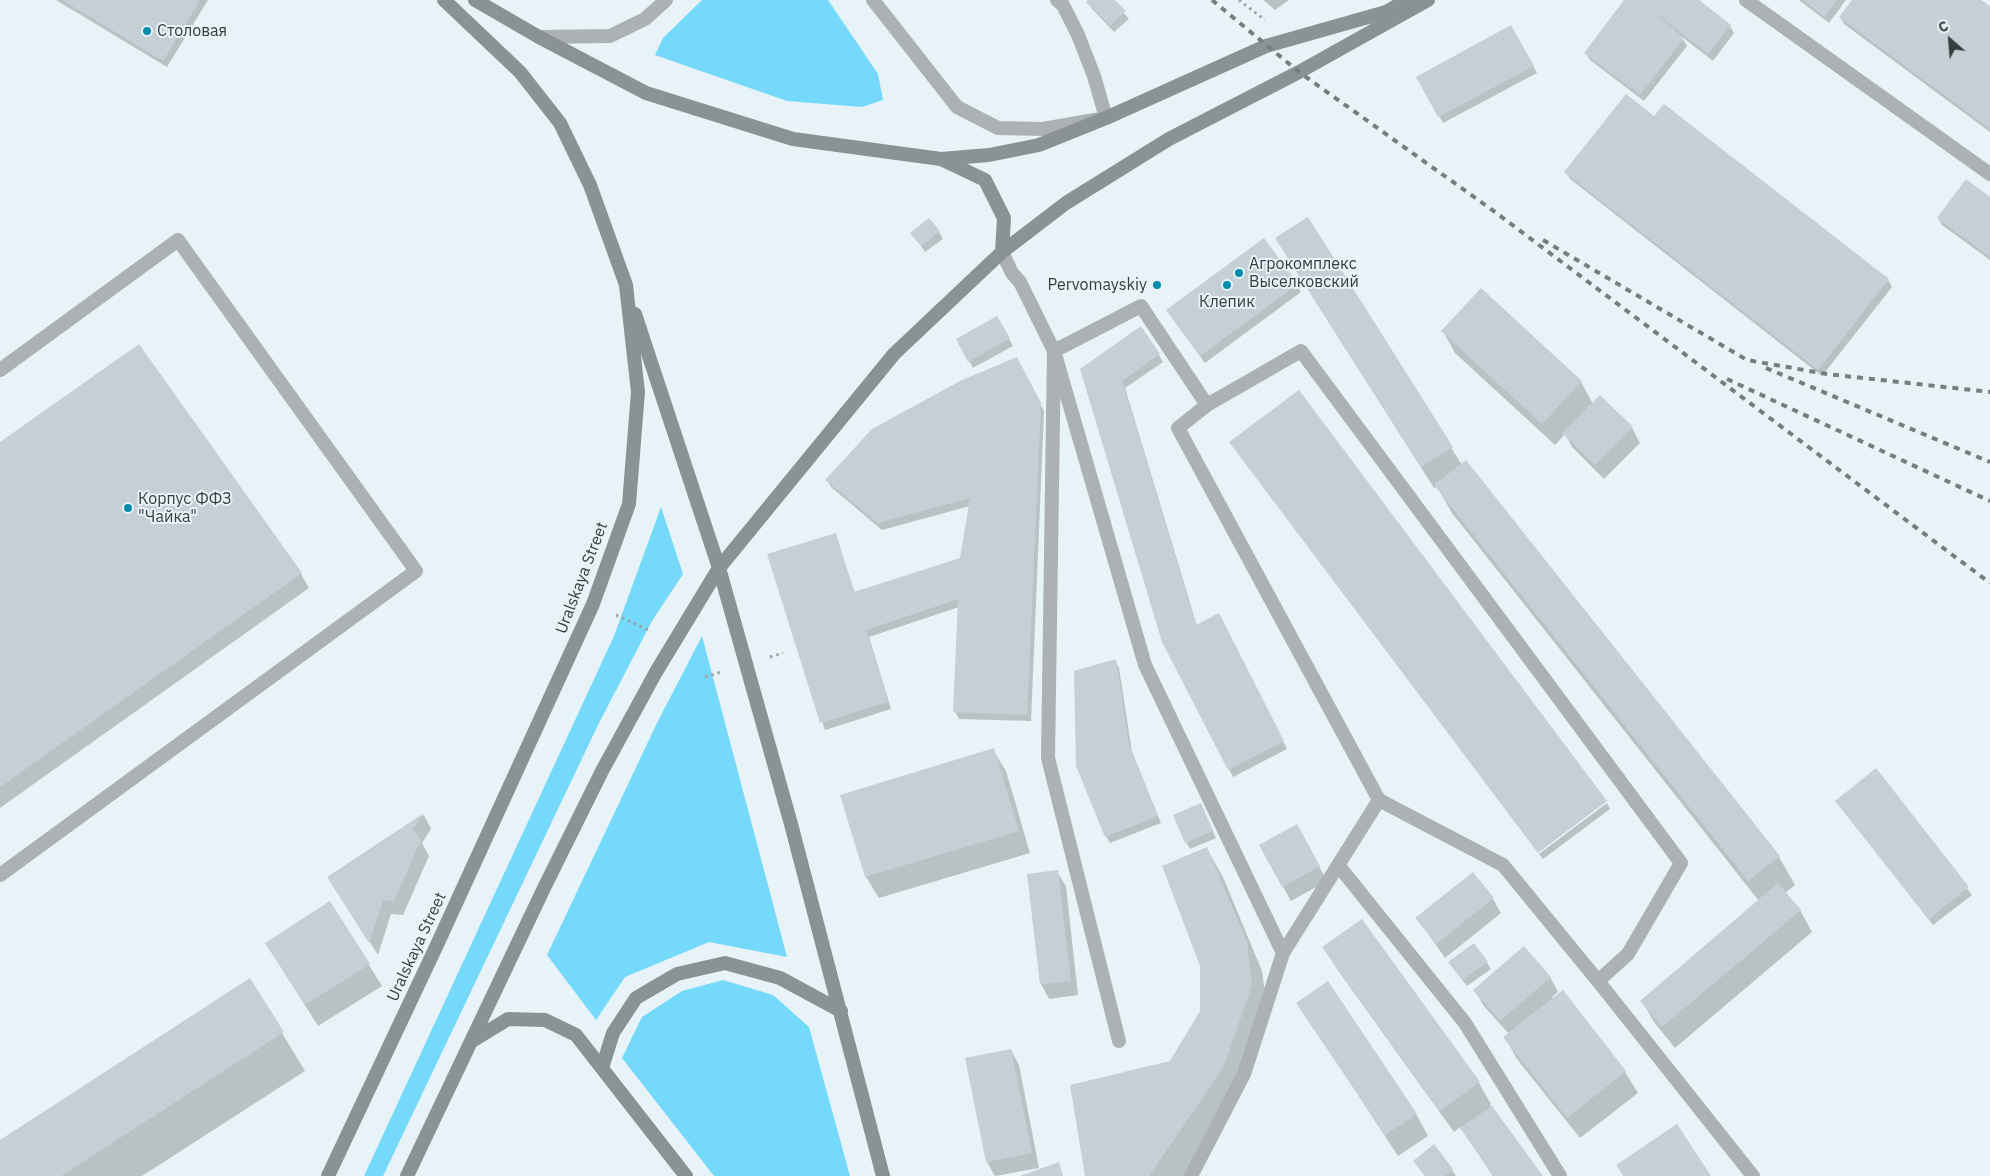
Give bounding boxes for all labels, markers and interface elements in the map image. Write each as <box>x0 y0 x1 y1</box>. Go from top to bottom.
north arrow <box>1925 15 1975 65</box>
text: С <box>1935 17 1951 37</box>
place label: Столовая <box>157 21 227 41</box>
marker: Столовая <box>141 25 153 37</box>
place label: Агрокомплекс Выселковский <box>1249 254 1359 292</box>
marker: Агрокомплекс Выселковский <box>1233 267 1245 279</box>
place label: Pervomayskiy <box>1048 275 1147 295</box>
marker: Pervomayskiy <box>1151 279 1163 291</box>
marker: Клепик <box>1221 279 1233 291</box>
place label: Клепик <box>1199 292 1255 312</box>
place label: Корпус ФФЗ "Чайка" <box>138 489 231 527</box>
marker: Корпус ФФЗ "Чайка" <box>122 502 134 514</box>
street label: Uralskaya Street <box>552 519 612 637</box>
street label: Uralskaya Street <box>383 889 451 1005</box>

